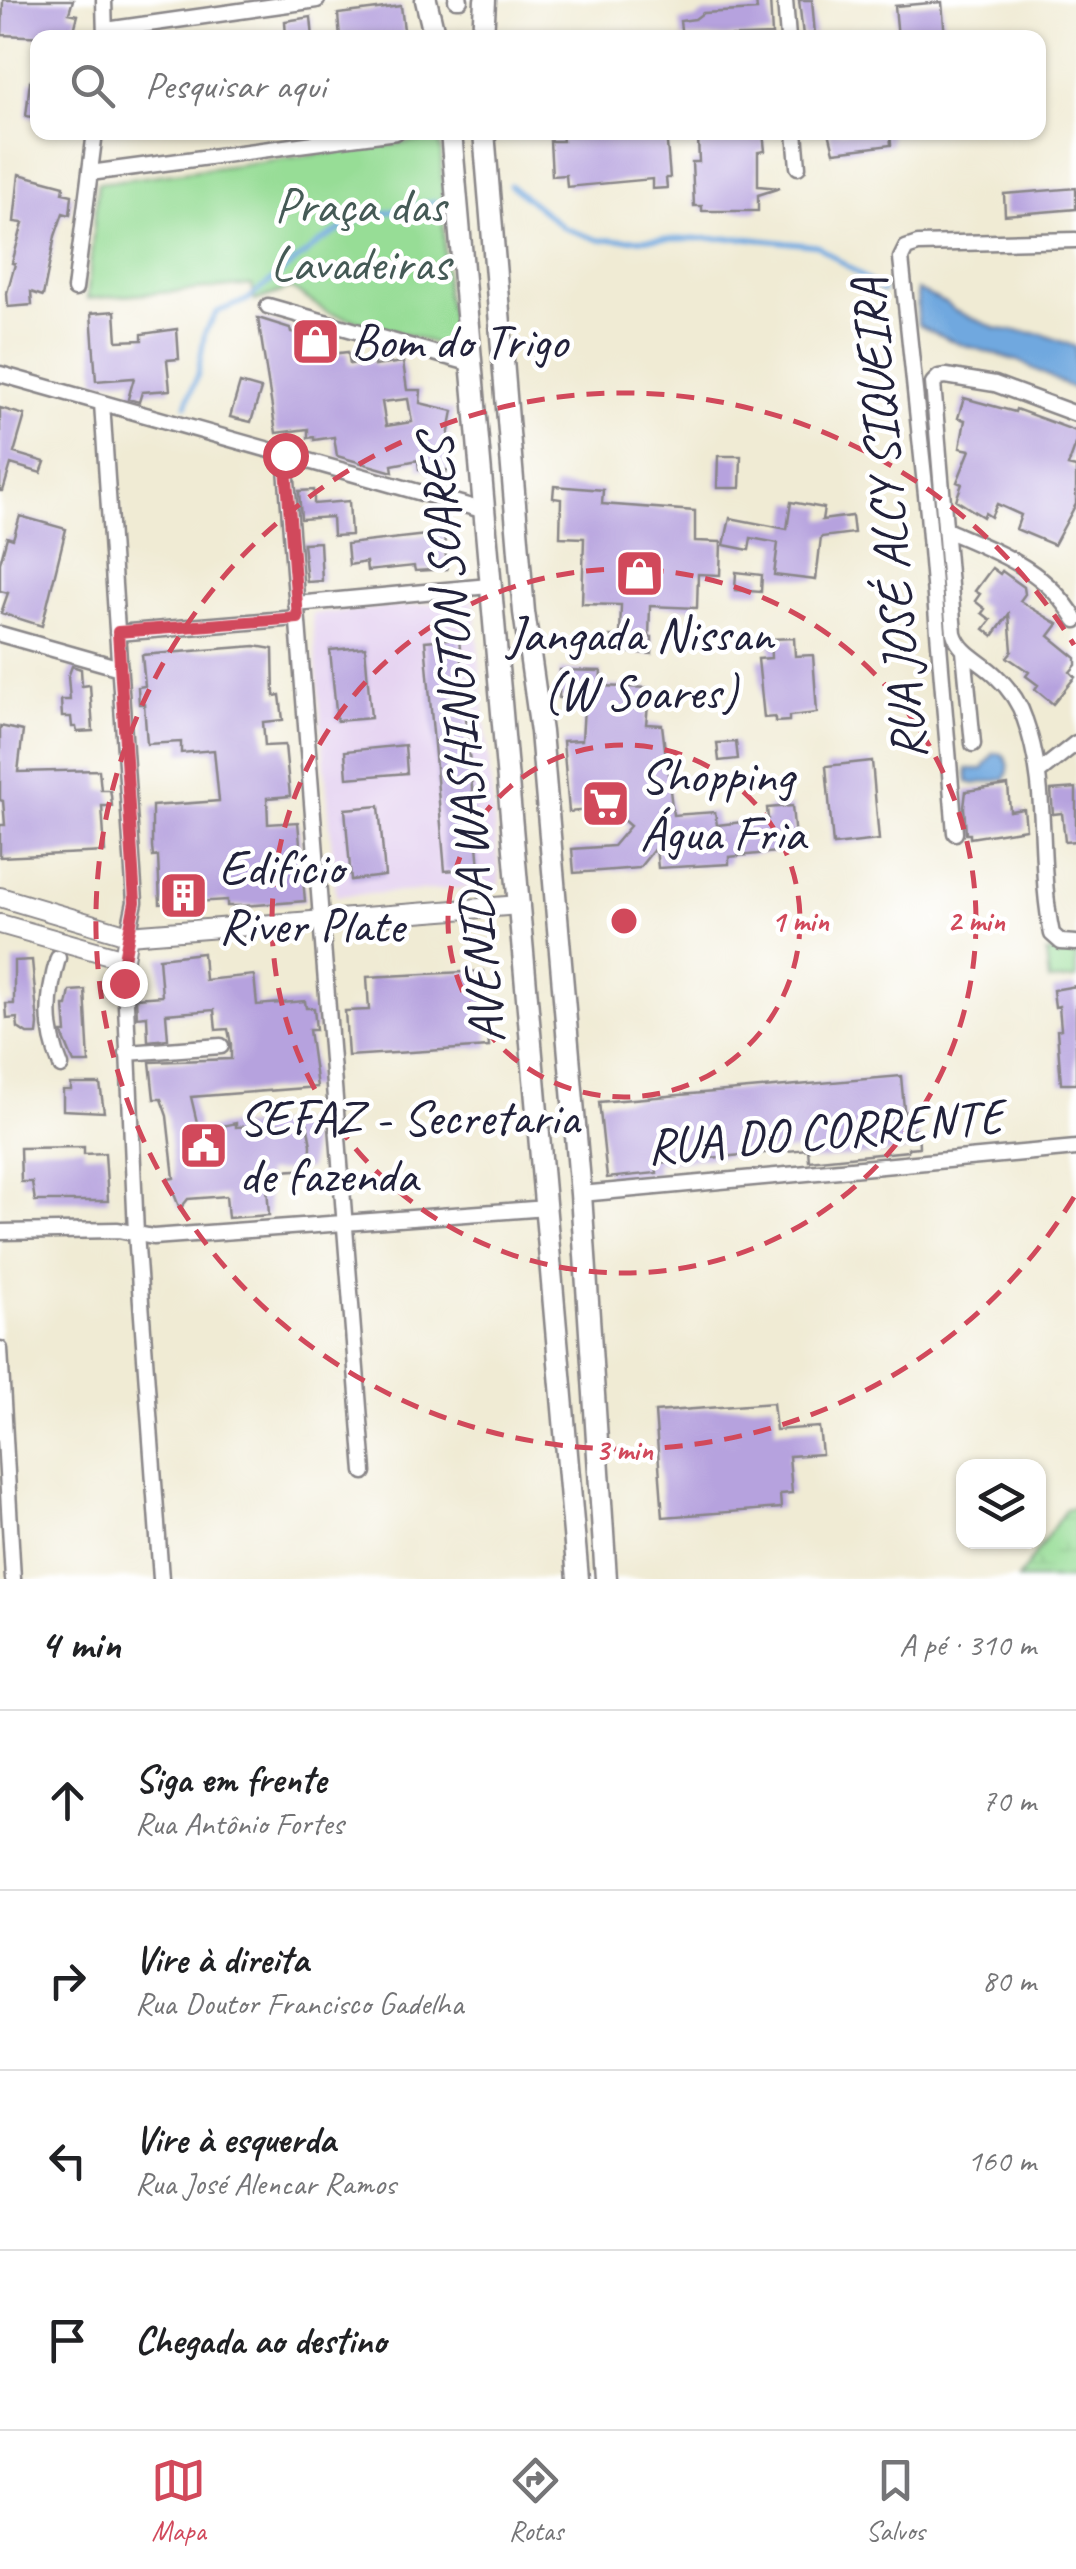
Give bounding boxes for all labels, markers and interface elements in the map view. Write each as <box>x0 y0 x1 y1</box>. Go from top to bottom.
search box <box>30 30 1046 140</box>
icon: search <box>65 58 120 113</box>
text: Pesquisar aqui <box>145 62 326 109</box>
park label: Praça das Lavadeiras <box>270 174 454 295</box>
street label: RUA JOSÉ ALCY SIQUEIRA <box>835 275 940 762</box>
place label: Bom do Trigo <box>351 310 570 373</box>
shop icon: Bom do Trigo <box>290 315 342 367</box>
street label: AVENIDA WASHINGTON SOARES <box>402 424 519 1046</box>
route start <box>263 433 309 479</box>
shop icon: Jangada Nissan (W Soares) <box>614 547 666 599</box>
place label: Jangada Nissan (W Soares) <box>505 603 776 724</box>
place label: Shopping Água Fria <box>640 744 809 865</box>
supermarket icon: Shopping Água Fria <box>579 778 631 830</box>
place label: Edifício River Plate <box>219 836 408 957</box>
building icon: Edifício River Plate <box>158 870 210 922</box>
text: 1 min <box>771 902 830 940</box>
text: 2 min <box>947 902 1006 940</box>
centre of rings <box>606 903 642 939</box>
route end <box>102 961 148 1007</box>
street label: RUA DO CORRENTE <box>644 1084 1011 1178</box>
place label: SEFAZ - Secretaria de fazenda <box>239 1086 582 1207</box>
public building icon: SEFAZ - Secretaria de fazenda <box>178 1120 230 1172</box>
text: 3 min <box>595 1431 654 1469</box>
map controls <box>956 1459 1046 1549</box>
button: layers <box>956 1459 1046 1549</box>
text: 4 min <box>40 1618 120 1671</box>
text: A pé · 310 m <box>899 1624 1036 1665</box>
text: Siga em frente <box>135 1756 326 1803</box>
icon: ahead <box>40 1773 95 1828</box>
text: 70 m <box>982 1780 1036 1821</box>
text: Rua Antônio Fortes <box>135 1803 343 1844</box>
text: Vire à direita <box>135 1936 309 1983</box>
icon: right <box>40 1953 95 2008</box>
text: 80 m <box>982 1960 1036 2001</box>
text: Rua Doutor Francisco Gadelha <box>135 1983 463 2024</box>
text: Vire à esquerda <box>135 2116 335 2163</box>
icon: left <box>40 2133 95 2188</box>
text: 160 m <box>967 2140 1036 2181</box>
text: Rua José Alencar Ramos <box>135 2163 396 2204</box>
icon: arrive <box>40 2313 95 2368</box>
text: Chegada ao destino <box>135 2317 386 2364</box>
tab: Mapa <box>151 2453 206 2548</box>
tab: Rotas <box>508 2453 563 2548</box>
tab: Salvos <box>866 2453 925 2548</box>

